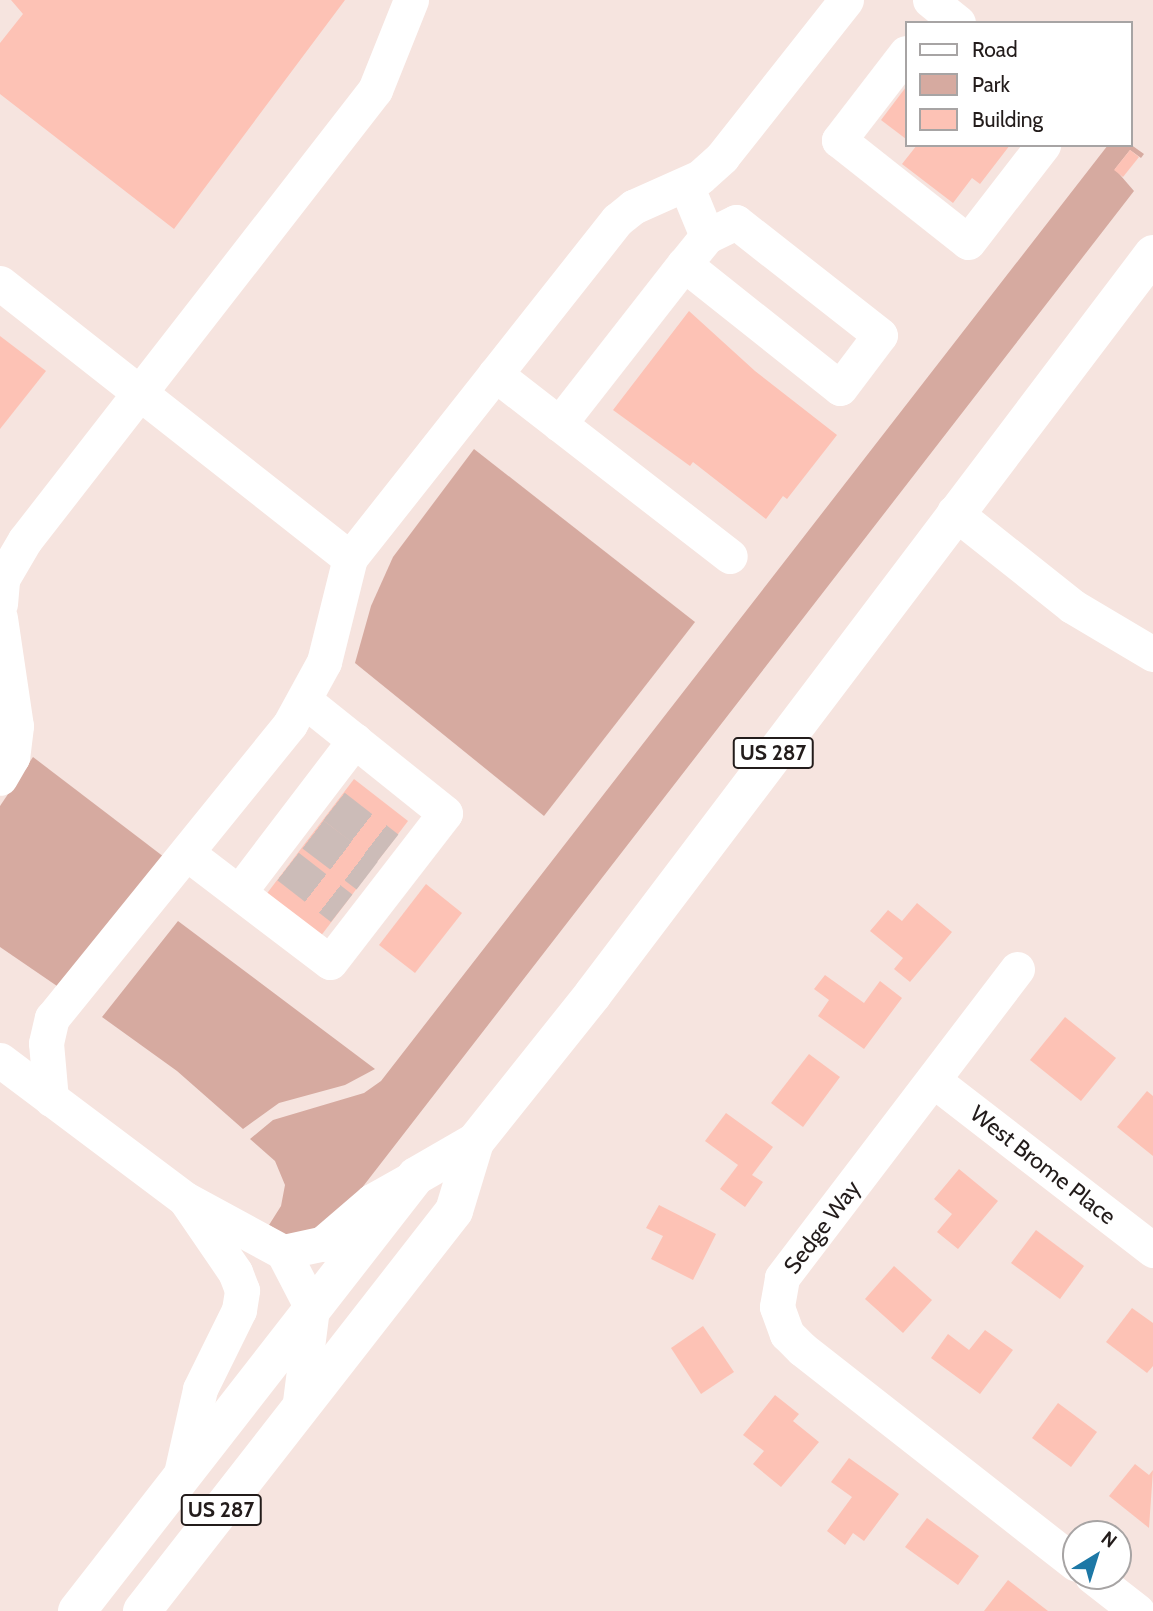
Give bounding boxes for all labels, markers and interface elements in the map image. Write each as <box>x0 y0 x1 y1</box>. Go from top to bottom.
legend <box>904 21 1132 147</box>
text: Road <box>972 37 1018 62</box>
text: Park <box>972 72 1010 97</box>
text: Building <box>972 107 1043 132</box>
road number: US 287 <box>733 736 813 770</box>
street label: West Brome Place <box>965 1100 1121 1230</box>
street label: Sedge Way <box>778 1175 866 1279</box>
road number: US 287 <box>181 1492 261 1528</box>
north arrow <box>1062 1520 1132 1590</box>
text: N <box>1097 1526 1121 1553</box>

